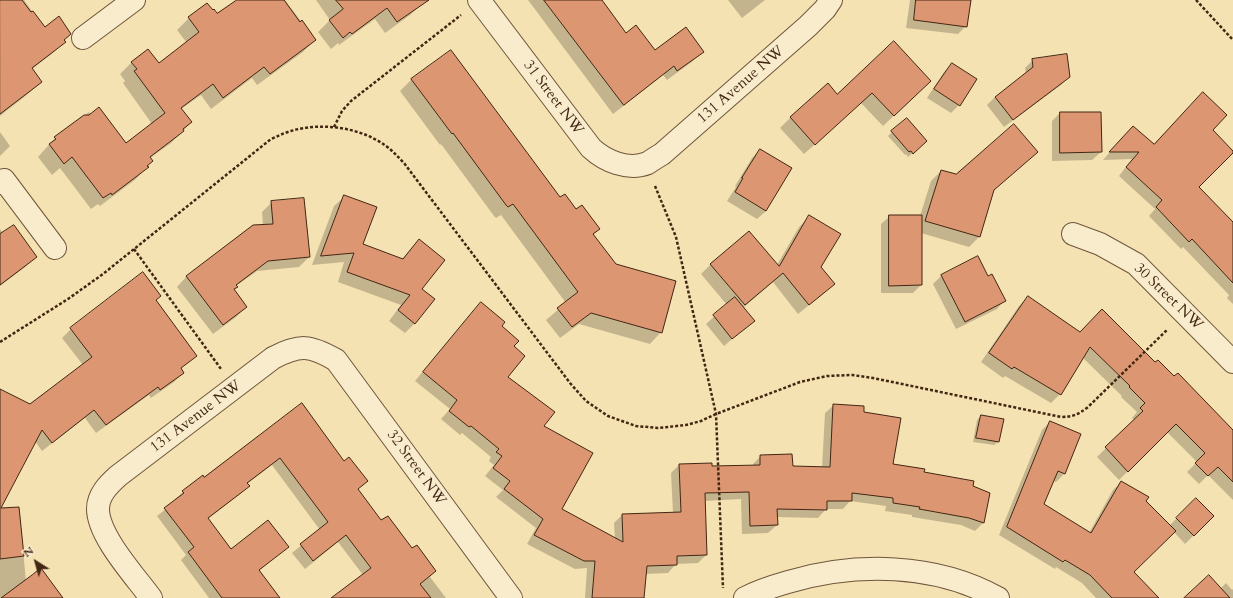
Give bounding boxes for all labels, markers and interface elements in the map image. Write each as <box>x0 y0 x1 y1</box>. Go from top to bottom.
street label: 131 Avenue NW <box>694 42 788 128</box>
street label: 31 Street NW <box>519 57 587 139</box>
street label: 30 Street NW <box>1130 260 1206 334</box>
street label: 131 Avenue NW <box>147 377 245 457</box>
street label: 32 Street NW <box>383 427 449 509</box>
north arrow <box>16 542 56 582</box>
text: N <box>20 543 37 561</box>

